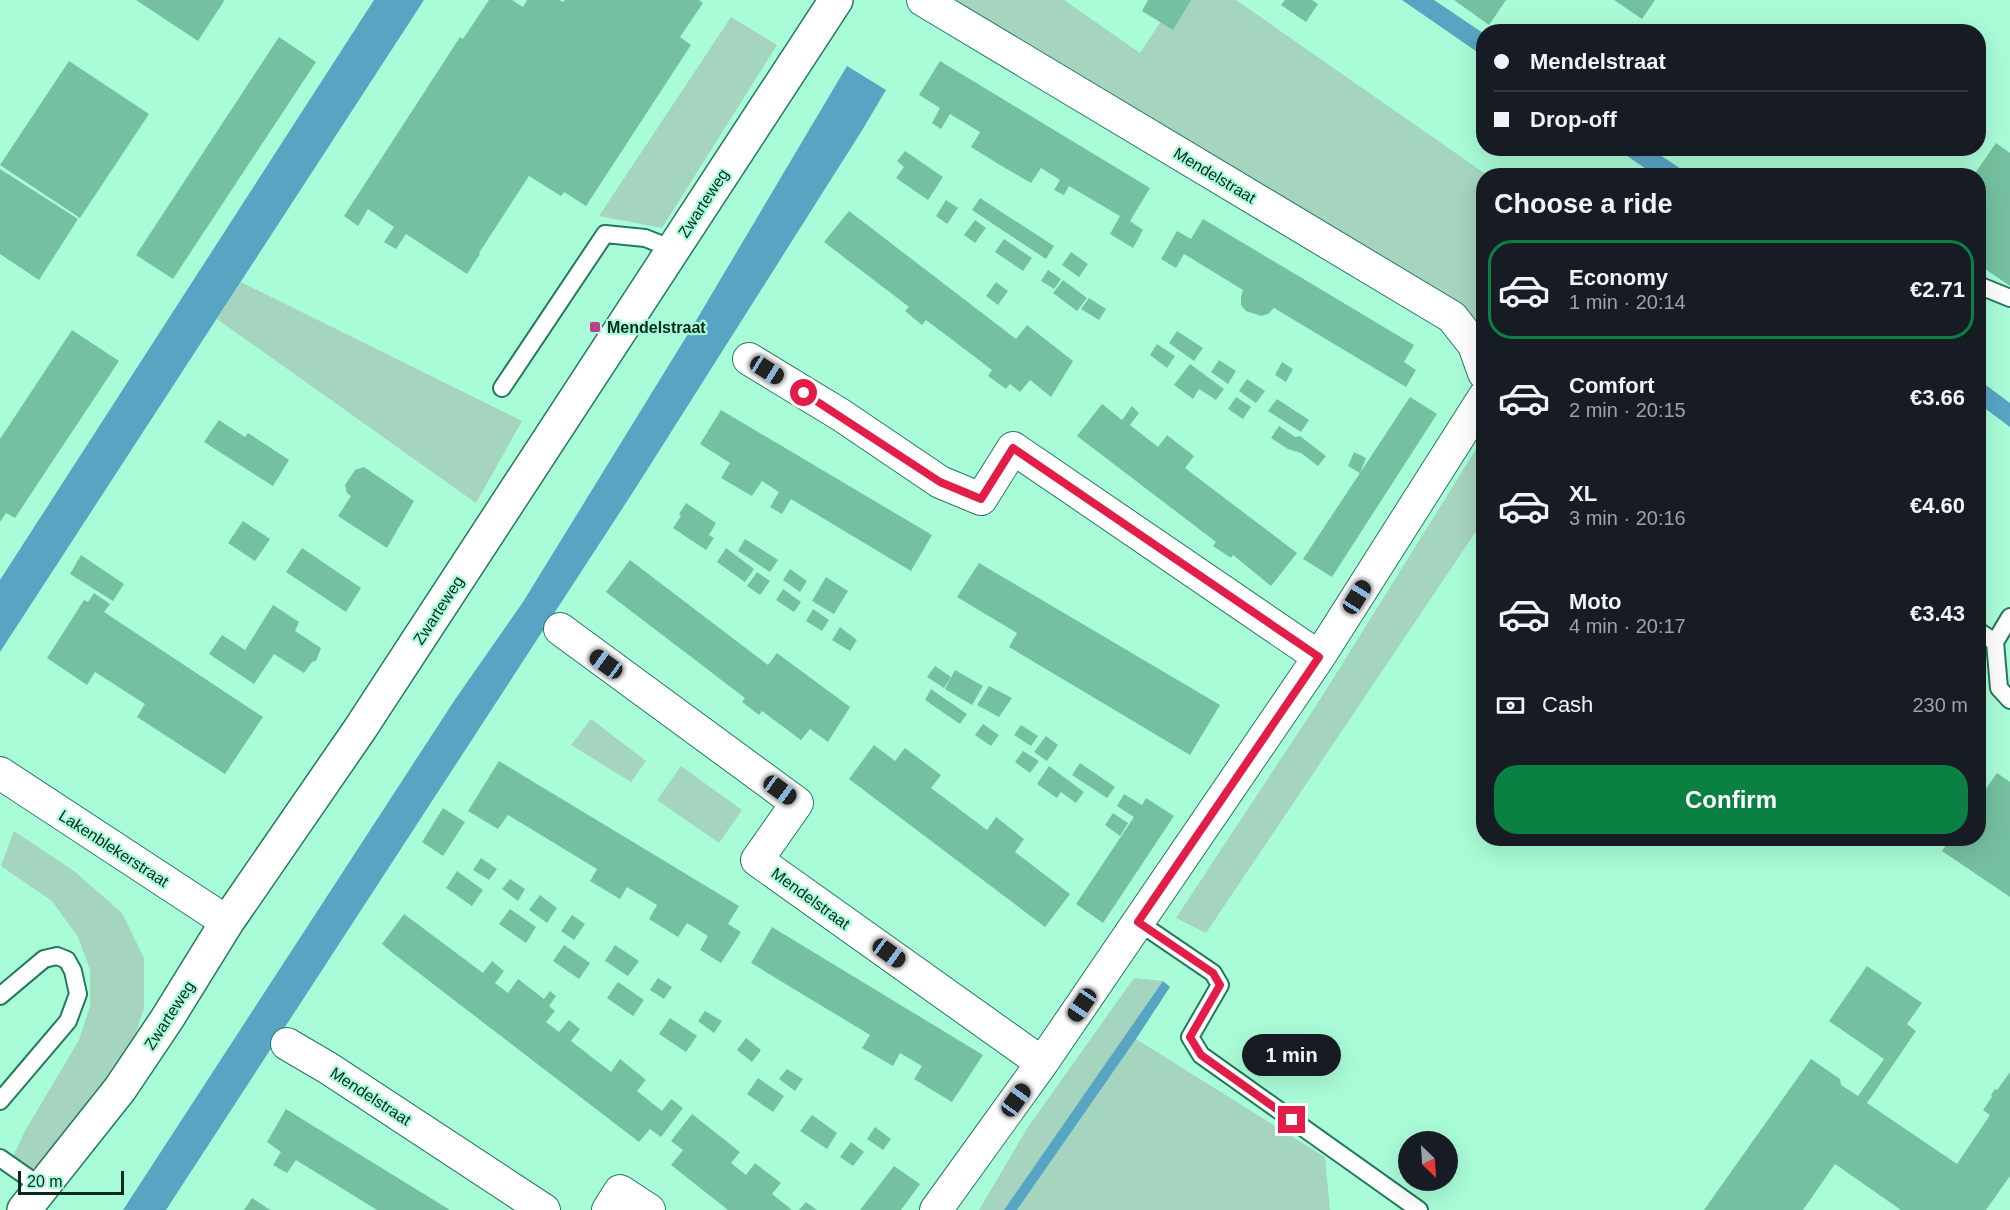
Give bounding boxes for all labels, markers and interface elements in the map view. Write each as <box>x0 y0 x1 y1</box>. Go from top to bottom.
text: Mendelstraat <box>1530 49 1666 74</box>
text: Drop-off <box>1530 107 1617 132</box>
street label: Mendelstraat <box>1171 144 1259 207</box>
street label: Zwarteweg <box>675 166 732 241</box>
text: Choose a ride <box>1494 189 1673 219</box>
icon: car <box>1497 263 1551 317</box>
text: Economy <box>1569 265 1668 290</box>
text: €2.71 <box>1910 277 1965 302</box>
text: 1 min · 20:14 <box>1569 291 1686 313</box>
place label: Mendelstraat <box>607 319 706 336</box>
marker: Mendelstraat <box>588 320 602 334</box>
car <box>747 353 787 387</box>
icon: car <box>1497 371 1551 425</box>
text: Comfort <box>1569 373 1655 398</box>
route start <box>790 379 817 406</box>
text: €3.66 <box>1910 385 1965 410</box>
text: 2 min · 20:15 <box>1569 399 1686 421</box>
icon: car <box>1497 479 1551 533</box>
text: XL <box>1569 481 1597 506</box>
text: €4.60 <box>1910 493 1965 518</box>
text: 3 min · 20:16 <box>1569 507 1686 529</box>
street label: Zwarteweg <box>410 573 467 648</box>
car <box>1340 577 1374 617</box>
icon: car <box>1497 587 1551 641</box>
text: Moto <box>1569 589 1622 614</box>
text: €3.43 <box>1910 601 1965 626</box>
text: 4 min · 20:17 <box>1569 615 1686 637</box>
car <box>586 646 626 682</box>
icon: cash <box>1494 689 1527 722</box>
text: Cash <box>1542 692 1593 717</box>
text: 230 m <box>1912 694 1968 716</box>
button: Confirm <box>1494 765 1968 834</box>
car <box>760 772 800 808</box>
street label: Lakenblekerstraat <box>56 807 172 890</box>
street label: Mendelstraat <box>768 864 854 933</box>
car <box>869 935 909 971</box>
street label: Zwarteweg <box>141 978 198 1053</box>
car <box>1064 985 1100 1025</box>
callout: 1 min <box>1242 1033 1342 1075</box>
text: 1 min <box>1265 1044 1318 1066</box>
street label: Mendelstraat <box>327 1064 415 1129</box>
car <box>998 1080 1034 1120</box>
route end <box>1278 1106 1305 1133</box>
north arrow <box>1398 1131 1458 1191</box>
map controls <box>1398 1131 1458 1191</box>
scale bar <box>18 1168 124 1196</box>
text: 20 m <box>27 1173 63 1190</box>

